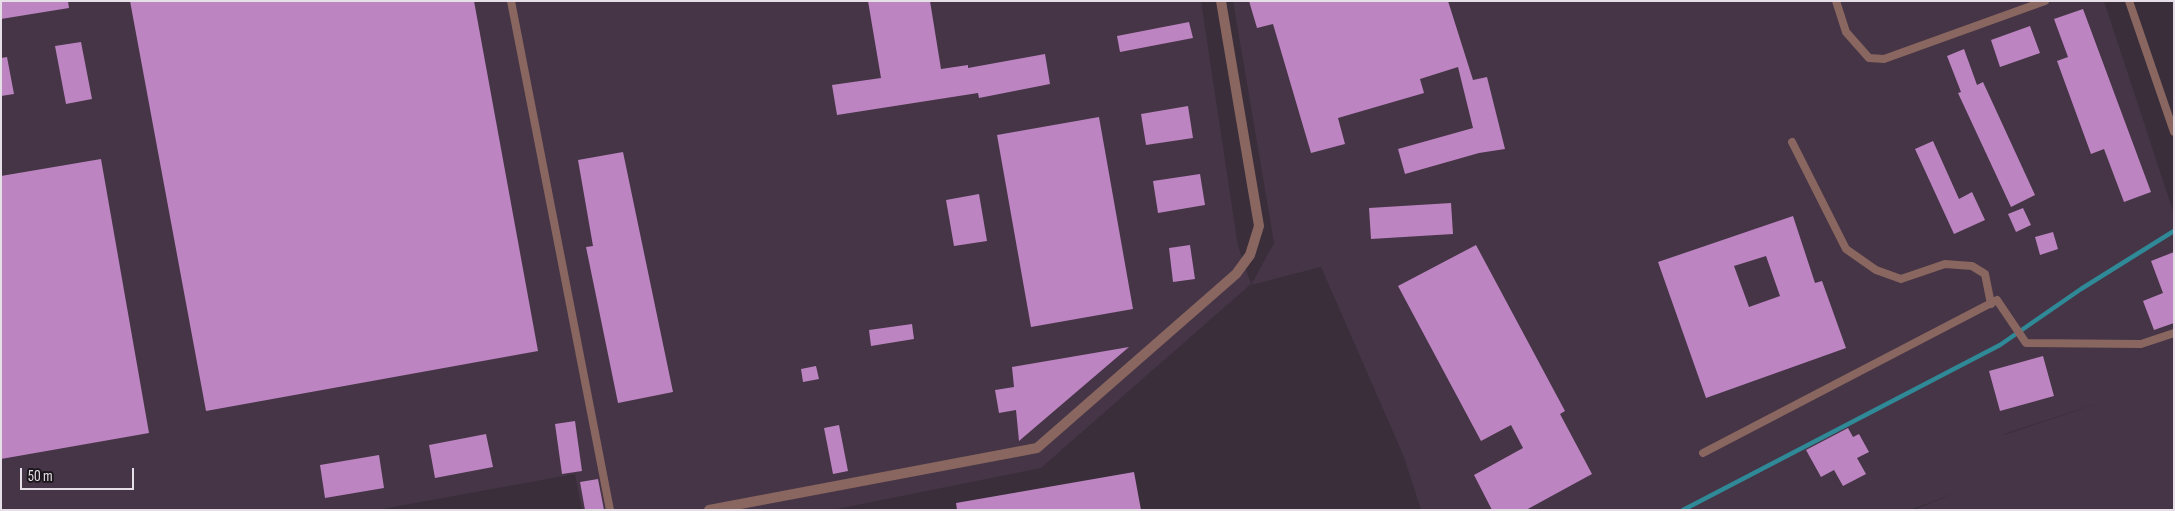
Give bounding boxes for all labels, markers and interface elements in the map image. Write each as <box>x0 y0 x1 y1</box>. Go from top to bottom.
scale bar <box>22 458 136 490</box>
text: 50 m <box>28 467 53 486</box>

